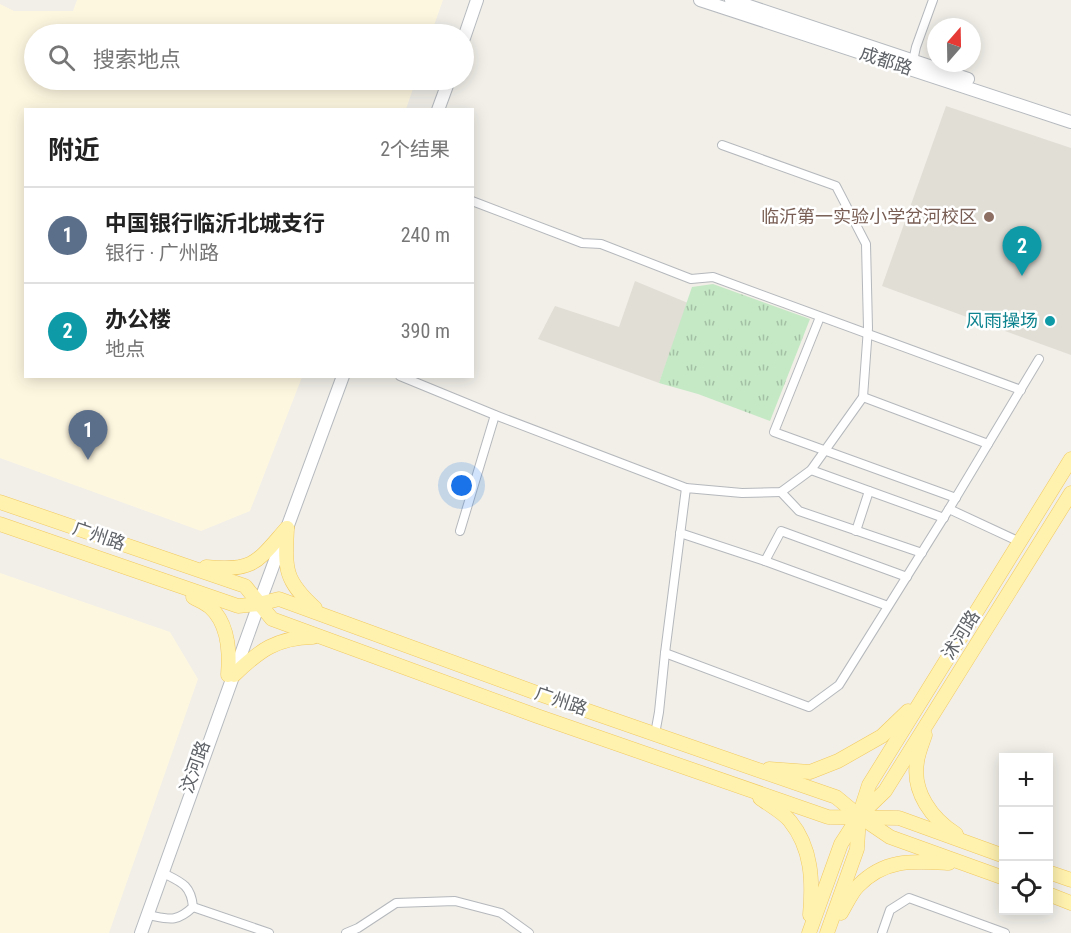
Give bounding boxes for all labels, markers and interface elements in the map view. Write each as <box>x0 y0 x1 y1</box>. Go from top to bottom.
north arrow <box>927 18 981 72</box>
search box <box>24 24 474 90</box>
icon: search <box>45 41 78 74</box>
street label: 成都路 <box>857 42 915 79</box>
text: 搜索地点 <box>93 47 181 72</box>
text: 附近 <box>48 135 100 165</box>
text: 2个结果 <box>380 137 450 161</box>
place label: 临沂第一实验小学岔河校区 <box>761 206 977 227</box>
marker: 临沂第一实验小学岔河校区 <box>982 210 996 224</box>
text: 中国银行临沂北城支行 <box>105 211 325 236</box>
text: 1 <box>62 223 73 247</box>
text: 240 m <box>401 223 450 247</box>
pin: 2 <box>1002 226 1042 276</box>
text: 银行 · 广州路 <box>105 241 219 265</box>
text: 办公楼 <box>105 307 171 332</box>
place label: 风雨操场 <box>966 310 1038 331</box>
marker: 风雨操场 <box>1043 314 1057 328</box>
text: 2 <box>62 319 73 343</box>
text: 390 m <box>401 319 450 343</box>
text: 地点 <box>105 337 145 361</box>
pin: 1 <box>68 410 107 460</box>
your location <box>447 471 476 500</box>
street label: 广州路 <box>70 517 128 554</box>
street label: 沭河路 <box>937 606 984 663</box>
street label: 广州路 <box>532 682 590 719</box>
street label: 汶河路 <box>175 738 214 796</box>
map controls <box>999 753 1053 915</box>
button: + <box>999 753 1053 807</box>
button: − <box>999 807 1053 861</box>
button: locate <box>999 861 1053 915</box>

